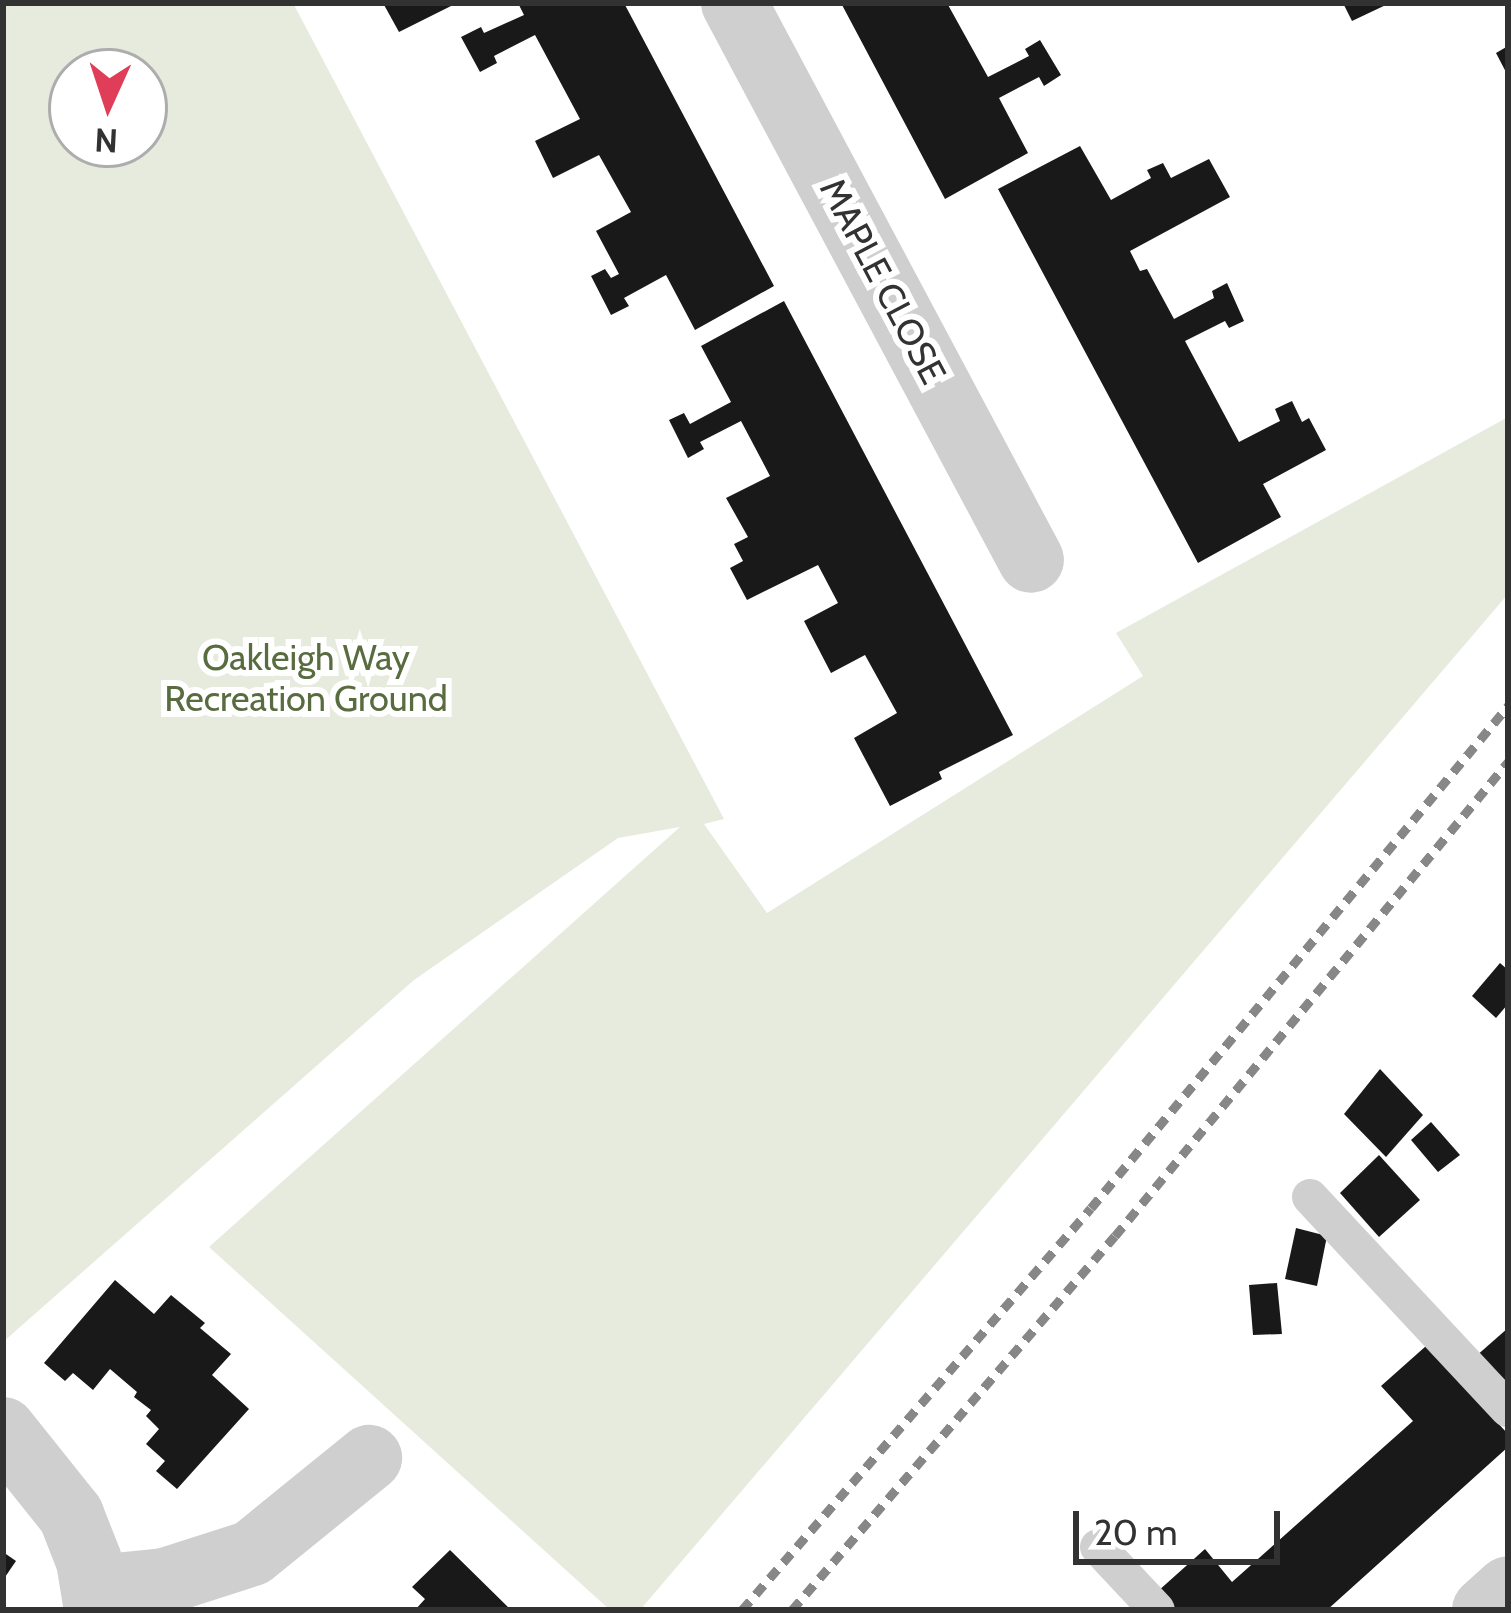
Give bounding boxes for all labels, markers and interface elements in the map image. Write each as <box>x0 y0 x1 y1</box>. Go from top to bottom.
north arrow <box>48 48 168 168</box>
text: N <box>94 120 119 162</box>
street label: MAPLE CLOSE <box>811 171 955 391</box>
park label: Oakleigh Way Recreation Ground <box>164 635 448 720</box>
scale bar <box>1079 1487 1286 1561</box>
text: 20 m <box>1094 1510 1178 1554</box>

